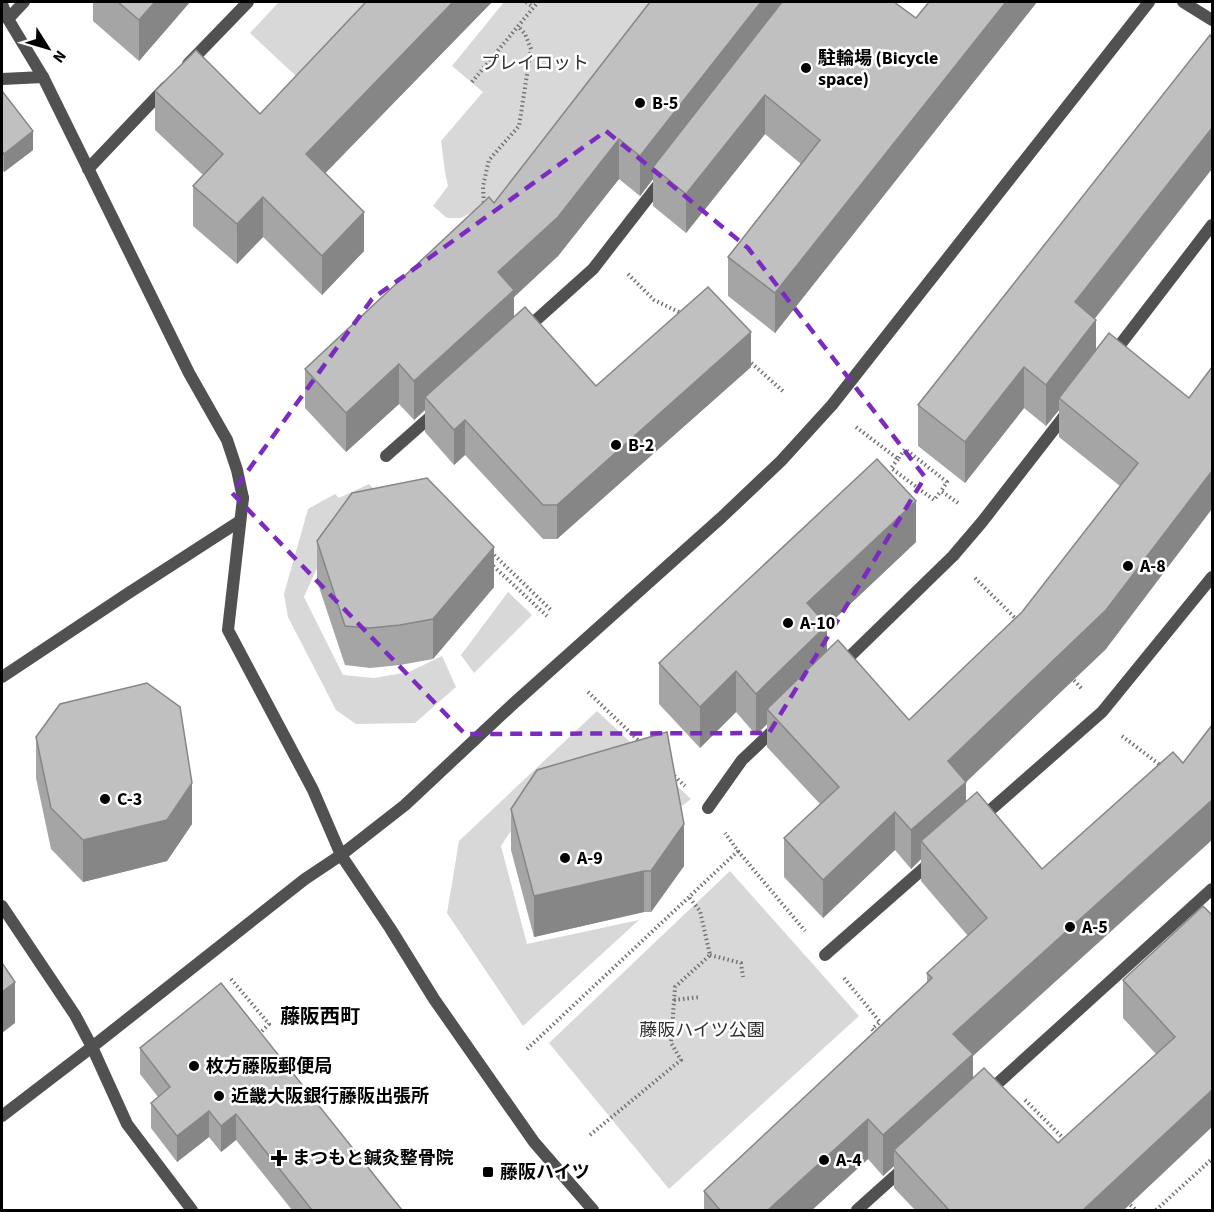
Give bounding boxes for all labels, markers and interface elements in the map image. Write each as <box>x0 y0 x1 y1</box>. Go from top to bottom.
north arrow <box>18 18 78 78</box>
text: N <box>47 46 71 67</box>
place label: 駐輪場 (Bicycle space) <box>818 46 938 92</box>
park label: プレイロット <box>481 51 589 76</box>
marker: 駐輪場 (Bicycle space) <box>799 61 813 75</box>
place label: B-5 <box>652 91 678 116</box>
marker: B-5 <box>633 96 647 110</box>
place label: B-2 <box>628 433 654 458</box>
marker: B-2 <box>609 438 623 452</box>
place label: A-8 <box>1139 554 1166 579</box>
marker: A-8 <box>1121 559 1135 573</box>
place label: A-10 <box>799 611 835 636</box>
marker: A-10 <box>781 616 795 630</box>
place label: C-3 <box>117 787 142 812</box>
marker: C-3 <box>98 792 112 806</box>
place label: A-9 <box>576 846 603 871</box>
marker: A-9 <box>558 851 572 865</box>
place label: A-5 <box>1081 915 1108 940</box>
marker: A-5 <box>1063 920 1077 934</box>
district label: 藤阪西町 <box>280 1003 360 1031</box>
park label: 藤阪ハイツ公園 <box>639 1018 765 1043</box>
place label: 枚方藤阪郵便局 <box>206 1054 332 1079</box>
marker: 枚方藤阪郵便局 <box>187 1059 201 1073</box>
place label: 近畿大阪銀行藤阪出張所 <box>231 1084 429 1109</box>
marker: 近畿大阪銀行藤阪出張所 <box>212 1089 226 1103</box>
place label: まつもと鍼灸整骨院 <box>292 1146 454 1171</box>
place label: A-4 <box>835 1148 862 1173</box>
marker: まつもと鍼灸整骨院 <box>270 1149 288 1167</box>
marker: A-4 <box>817 1153 831 1167</box>
place label: 藤阪ハイツ <box>500 1160 590 1185</box>
marker: 藤阪ハイツ <box>481 1165 495 1179</box>

